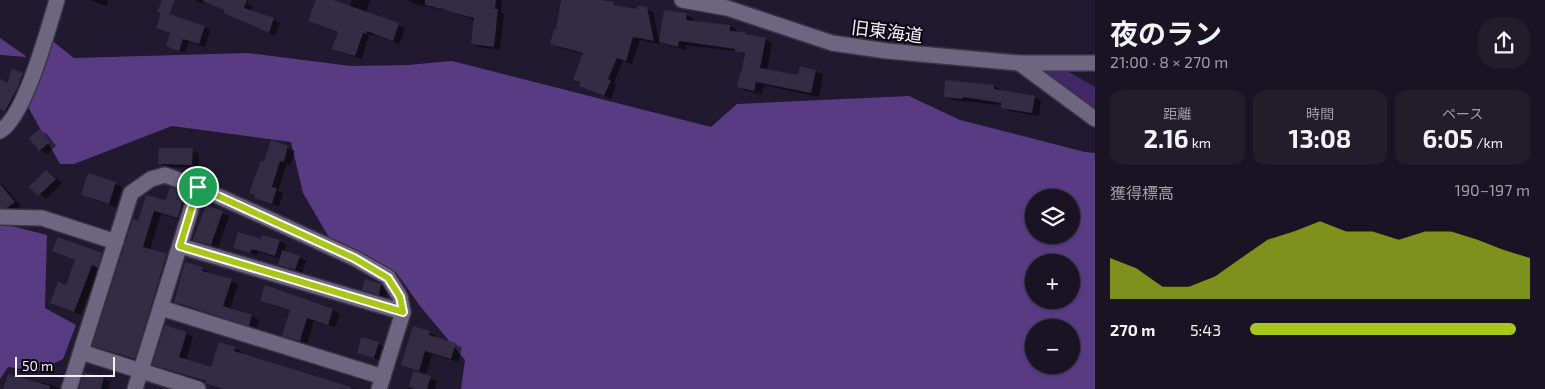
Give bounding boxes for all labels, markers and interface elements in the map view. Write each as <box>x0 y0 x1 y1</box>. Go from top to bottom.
street label: 旧東海道 <box>850 16 924 46</box>
text: 夜のラン <box>1110 16 1222 50</box>
button: share <box>1478 17 1530 69</box>
text: 21:00 · 8 × 270 m <box>1110 52 1228 71</box>
text: 距離 <box>1163 105 1191 122</box>
text: 時間 <box>1306 105 1334 122</box>
text: ペース <box>1442 105 1483 122</box>
text: 2.16 <box>1144 123 1189 153</box>
text: 13:08 <box>1289 123 1351 153</box>
text: 6:05 <box>1422 123 1473 153</box>
text: km <box>1189 134 1211 151</box>
text: /km <box>1473 134 1503 151</box>
pin <box>177 166 219 208</box>
icon: arrive <box>184 173 212 201</box>
text: 190–197 m <box>1455 180 1530 199</box>
text: 獲得標高 <box>1110 183 1174 202</box>
map controls <box>1025 189 1080 374</box>
button: layers <box>1025 189 1080 244</box>
button: + <box>1025 254 1080 309</box>
button: − <box>1025 319 1080 374</box>
text: 270 m <box>1110 320 1155 339</box>
text: 5:43 <box>1190 320 1221 339</box>
scale bar <box>15 354 115 377</box>
text: 50 m <box>22 357 53 374</box>

